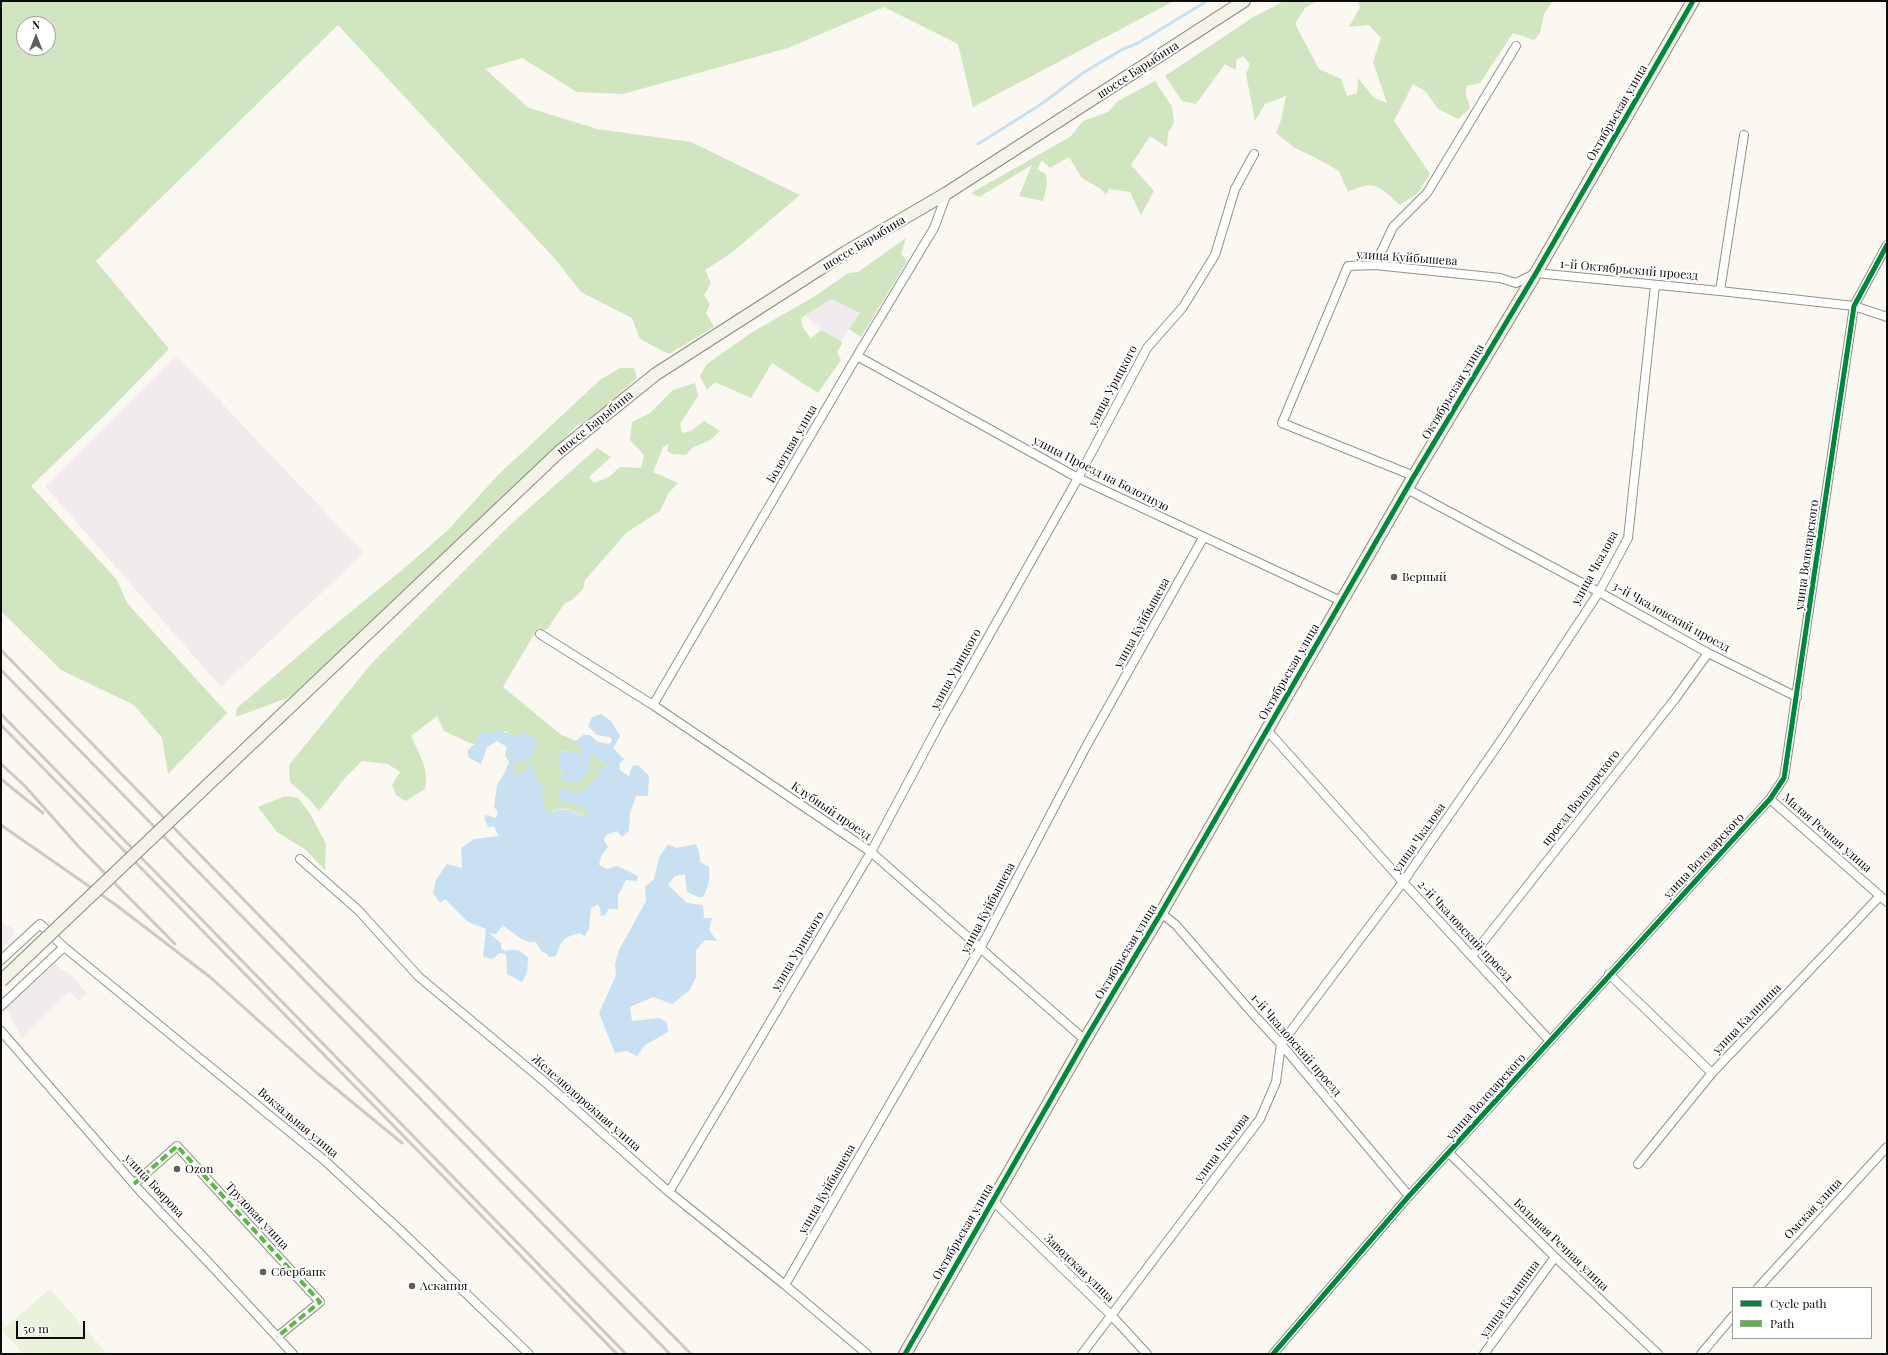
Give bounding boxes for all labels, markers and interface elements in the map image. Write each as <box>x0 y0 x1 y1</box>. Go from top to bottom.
north arrow <box>16 16 56 56</box>
text: N <box>32 17 40 32</box>
street label: шоссе Барыбина <box>1095 38 1181 102</box>
street label: Октябрьская улица <box>1584 62 1650 164</box>
street label: шоссе Барыбина <box>820 213 908 273</box>
street label: улица Куйбышева <box>1356 247 1458 269</box>
street label: 1-й Октябрьский проезд <box>1559 257 1699 283</box>
street label: Октябрьская улица <box>1419 342 1487 442</box>
street label: улица Урицкого <box>1085 343 1141 429</box>
street label: шоссе Барыбина <box>554 388 636 458</box>
street label: Болотная улица <box>764 402 820 486</box>
street label: улица Проезд на Болотную <box>1031 433 1171 515</box>
street label: улица Володарского <box>1792 499 1822 611</box>
street label: улица Чкалова <box>1569 529 1621 607</box>
place label: Верный <box>1402 570 1446 584</box>
marker: Верный <box>1389 572 1399 582</box>
street label: улица Куйбышева <box>1111 575 1173 671</box>
street label: 3-й Чкаловский проезд <box>1610 579 1732 655</box>
street label: Октябрьская улица <box>1256 621 1322 723</box>
street label: улица Урицкого <box>928 626 984 712</box>
street label: проезд Володарского <box>1539 747 1623 849</box>
street label: Клубный проезд <box>788 779 874 843</box>
street label: Малая Речная улица <box>1779 790 1875 876</box>
street label: улица Чкалова <box>1390 800 1448 876</box>
street label: улица Володарского <box>1661 810 1747 902</box>
street label: улица Куйбышева <box>958 860 1018 956</box>
street label: 2-й Чкаловский проезд <box>1415 878 1515 984</box>
street label: Октябрьская улица <box>1092 902 1160 1002</box>
street label: улица Урицкого <box>769 909 827 993</box>
street label: улица Калинина <box>1710 981 1784 1057</box>
street label: 1-й Чкаловский проезд <box>1248 991 1344 1099</box>
street label: улица Володарского <box>1443 1051 1529 1143</box>
street label: Железнодорожная улица <box>528 1052 644 1154</box>
street label: Вокзальная улица <box>255 1085 341 1161</box>
street label: улица Чкалова <box>1192 1111 1252 1185</box>
street label: улица Куйбышева <box>795 1142 859 1236</box>
street label: улица Боярова <box>121 1151 187 1221</box>
place label: Ozon <box>185 1162 213 1176</box>
marker: Ozon <box>172 1164 182 1174</box>
street label: Омская улица <box>1781 1176 1845 1242</box>
street label: Трудовая улица <box>222 1179 292 1253</box>
street label: Октябрьская улица <box>930 1181 996 1283</box>
street label: Большая Речная улица <box>1511 1196 1611 1294</box>
street label: Заводская улица <box>1041 1231 1117 1305</box>
street label: улица Калинина <box>1477 1258 1543 1340</box>
place label: Сбербанк <box>271 1265 326 1279</box>
marker: Сбербанк <box>258 1267 268 1277</box>
place label: Аскания <box>420 1279 467 1293</box>
marker: Аскания <box>407 1281 417 1291</box>
legend <box>1732 1287 1872 1339</box>
text: Cycle path <box>1770 1295 1827 1311</box>
scale bar <box>18 1313 87 1339</box>
text: Path <box>1770 1315 1794 1331</box>
text: 50 m <box>23 1320 49 1336</box>

